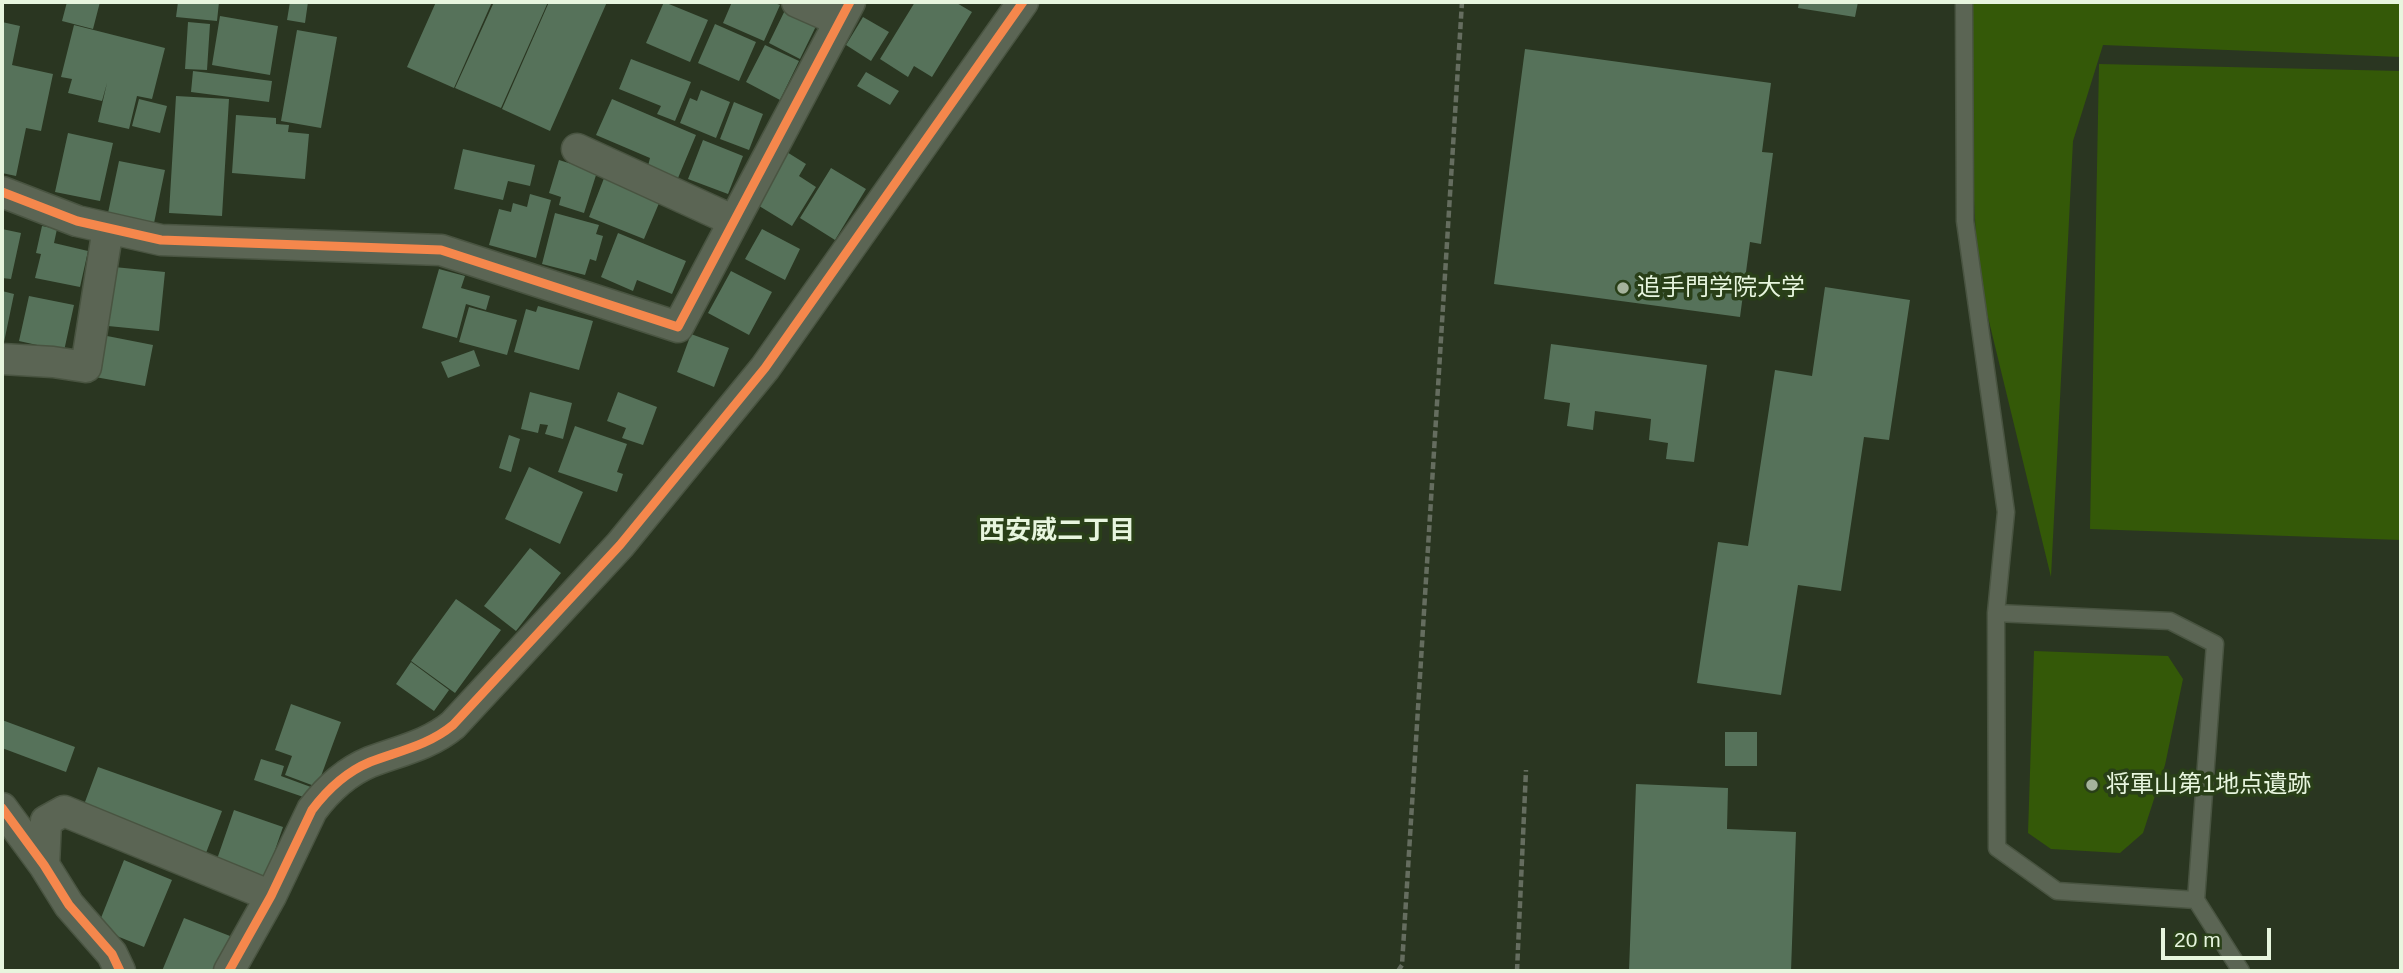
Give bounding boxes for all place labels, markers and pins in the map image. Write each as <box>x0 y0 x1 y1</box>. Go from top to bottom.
place label: 追手門学院大学 <box>1637 274 1805 302</box>
marker: 追手門学院大学 <box>1615 280 1631 296</box>
place label: 将軍山第1地点遺跡 <box>2106 771 2311 799</box>
marker: 将軍山第1地点遺跡 <box>2084 777 2100 793</box>

